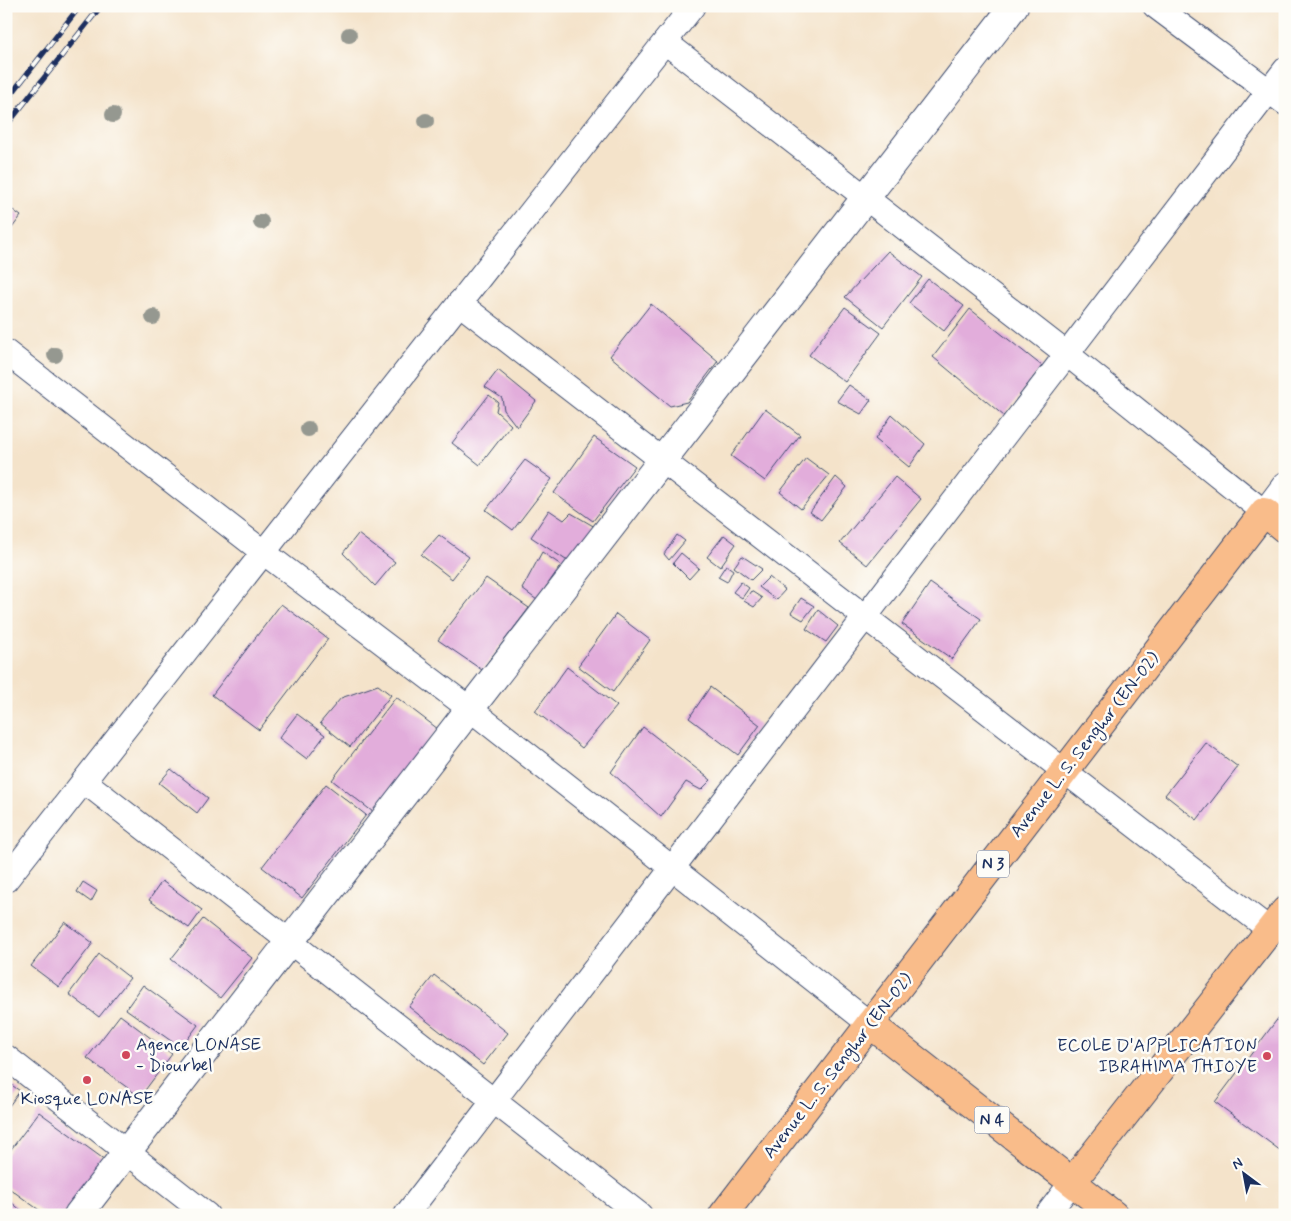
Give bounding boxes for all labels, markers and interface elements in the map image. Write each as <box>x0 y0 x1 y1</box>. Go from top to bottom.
street label: Avenue L. S. Senghor (EN-02) <box>1005 647 1166 844</box>
road number: N 3 <box>977 851 1009 878</box>
street label: Avenue L. S. Senghor (EN-02) <box>758 968 919 1165</box>
place label: Agence LONASE - Diourbel <box>136 1033 261 1078</box>
place label: ECOLE D'APPLICATION IBRAHIMA THIOYE <box>1057 1034 1257 1079</box>
marker: Agence LONASE - Diourbel <box>120 1049 132 1061</box>
marker: ECOLE D'APPLICATION IBRAHIMA THIOYE <box>1261 1050 1273 1062</box>
marker: Kiosque LONASE <box>81 1074 93 1086</box>
place label: Kiosque LONASE <box>21 1087 153 1111</box>
road number: N 4 <box>974 1106 1010 1134</box>
north arrow <box>1218 1148 1268 1198</box>
text: N <box>1229 1154 1246 1174</box>

